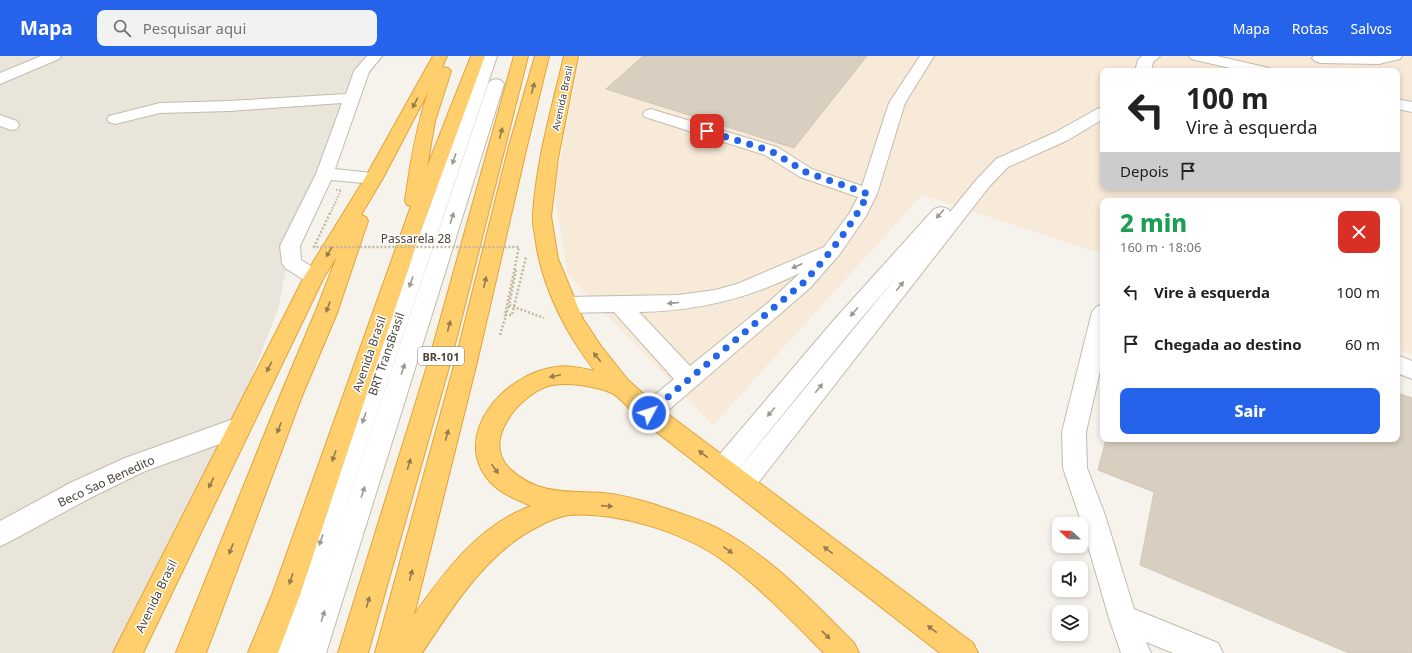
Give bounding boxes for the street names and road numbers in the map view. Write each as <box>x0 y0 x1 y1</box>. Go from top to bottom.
street label: Avenida Brasil <box>548 64 576 132</box>
street label: Passarela 28 <box>381 230 451 247</box>
street label: BRT TransBrasil <box>364 310 408 398</box>
street label: Avenida Brasil <box>348 314 390 394</box>
road number: BR-101 <box>418 347 464 365</box>
street label: Beco Sao Benedito <box>55 451 157 511</box>
street label: Avenida Brasil <box>131 557 181 635</box>

